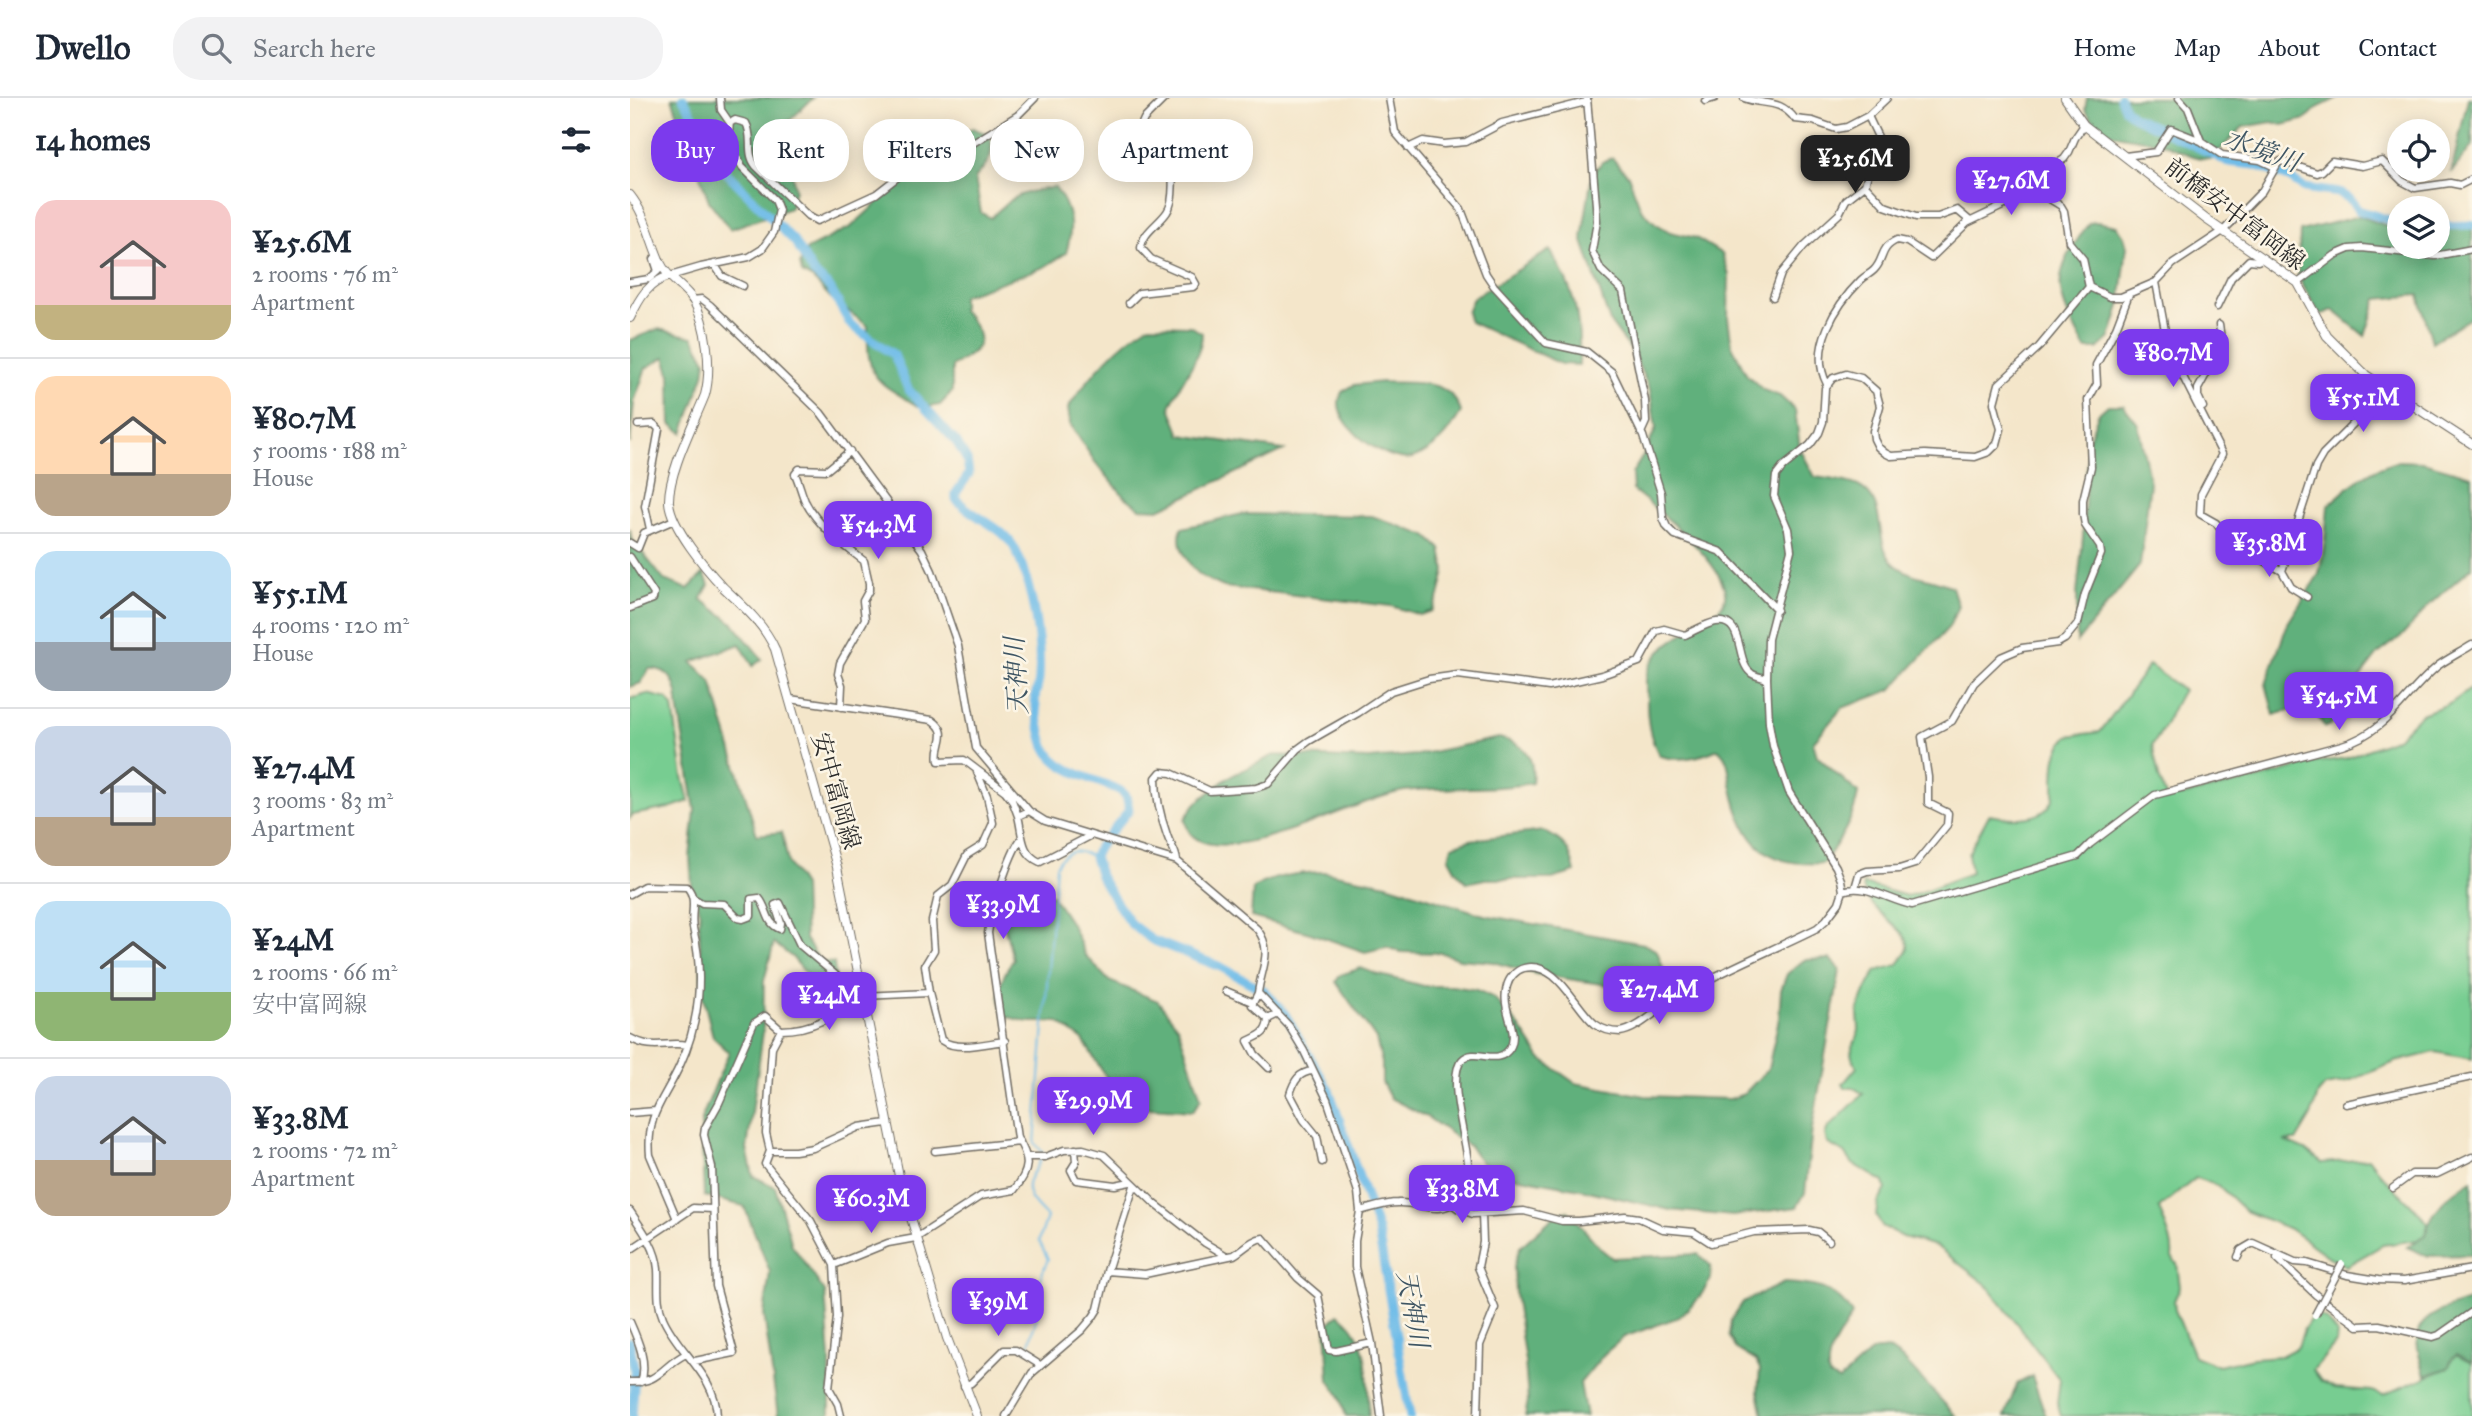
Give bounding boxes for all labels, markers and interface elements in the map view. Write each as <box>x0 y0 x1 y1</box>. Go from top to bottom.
search box <box>173 17 663 80</box>
text: Dwello <box>35 28 131 68</box>
icon: search <box>197 29 235 67</box>
text: Search here <box>253 32 376 64</box>
text: Home <box>2073 33 2136 63</box>
text: Map <box>2174 33 2221 63</box>
text: About <box>2259 33 2320 63</box>
text: Contact <box>2358 33 2437 63</box>
chip: Buy <box>651 119 739 182</box>
chip: Rent <box>753 119 849 182</box>
chip: Filters <box>863 119 976 182</box>
chip: New <box>990 119 1084 182</box>
chip: Apartment <box>1098 119 1253 182</box>
map controls <box>2387 119 2450 259</box>
button: locate <box>2387 119 2450 182</box>
icon: filters <box>557 121 595 159</box>
text: 14 homes <box>35 122 150 158</box>
water label: 水境川 <box>2220 122 2307 179</box>
pin: ¥25.6M <box>1798 136 1912 195</box>
text: ¥25.6M <box>1817 144 1893 172</box>
street label: 前橋安中富岡線 <box>2159 151 2311 277</box>
pin: ¥27.6M <box>1954 158 2068 217</box>
text: ¥27.6M <box>1972 166 2050 194</box>
button: layers <box>2387 196 2450 259</box>
text: ¥25.6M <box>252 224 352 260</box>
icon: home <box>91 228 175 312</box>
text: 2 rooms · 76 m² <box>252 260 398 288</box>
text: Apartment <box>252 288 355 316</box>
pin: ¥80.7M <box>2116 330 2230 389</box>
text: ¥80.7M <box>2133 338 2213 366</box>
pin: ¥55.1M <box>2306 374 2420 434</box>
text: ¥55.1M <box>2326 383 2400 411</box>
text: ¥80.7M <box>252 400 357 436</box>
icon: home <box>91 404 175 488</box>
text: 5 rooms · 188 m² <box>252 436 407 464</box>
text: House <box>252 464 314 492</box>
pin: ¥54.3M <box>821 502 935 561</box>
text: ¥54.3M <box>840 510 916 538</box>
pin: ¥35.8M <box>2212 519 2326 579</box>
text: ¥35.8M <box>2231 528 2307 556</box>
text: ¥55.1M <box>252 575 348 611</box>
icon: home <box>91 579 175 663</box>
text: 4 rooms · 120 m² <box>252 611 409 639</box>
water label: 天神川 <box>998 633 1034 716</box>
text: House <box>252 639 314 667</box>
pin: ¥54.5M <box>2282 672 2396 732</box>
text: ¥54.5M <box>2300 681 2378 709</box>
street label: 安中富岡線 <box>805 729 867 853</box>
text: ¥27.4M <box>252 750 355 786</box>
icon: home <box>91 754 175 838</box>
text: 3 rooms · 83 m² <box>252 786 393 814</box>
text: Apartment <box>252 814 355 842</box>
pin: ¥33.9M <box>946 882 1060 941</box>
text: ¥33.9M <box>966 890 1040 918</box>
text: ¥24M <box>252 922 334 958</box>
icon: home <box>91 929 175 1013</box>
text: 2 rooms · 66 m² <box>252 958 397 986</box>
pin: ¥27.4M <box>1602 967 1716 1026</box>
pin: ¥24M <box>788 972 870 1032</box>
text: ¥27.4M <box>1619 975 1699 1003</box>
text: ¥24M <box>798 981 860 1009</box>
text: 安中富岡線 <box>252 990 367 1018</box>
pin: ¥29.9M <box>1036 1077 1150 1137</box>
text: ¥29.9M <box>1053 1086 1133 1114</box>
text: ¥33.8M <box>252 1100 349 1136</box>
icon: home <box>91 1104 175 1188</box>
text: 2 rooms · 72 m² <box>252 1136 397 1164</box>
text: Apartment <box>252 1164 355 1192</box>
pin: ¥33.8M <box>1405 1166 1519 1225</box>
text: ¥33.8M <box>1425 1174 1499 1202</box>
pin: ¥60.3M <box>814 1176 928 1235</box>
text: ¥60.3M <box>832 1184 910 1212</box>
water label: 天神川 <box>1390 1268 1436 1353</box>
pin: ¥39M <box>957 1278 1039 1338</box>
text: ¥39M <box>968 1287 1028 1315</box>

